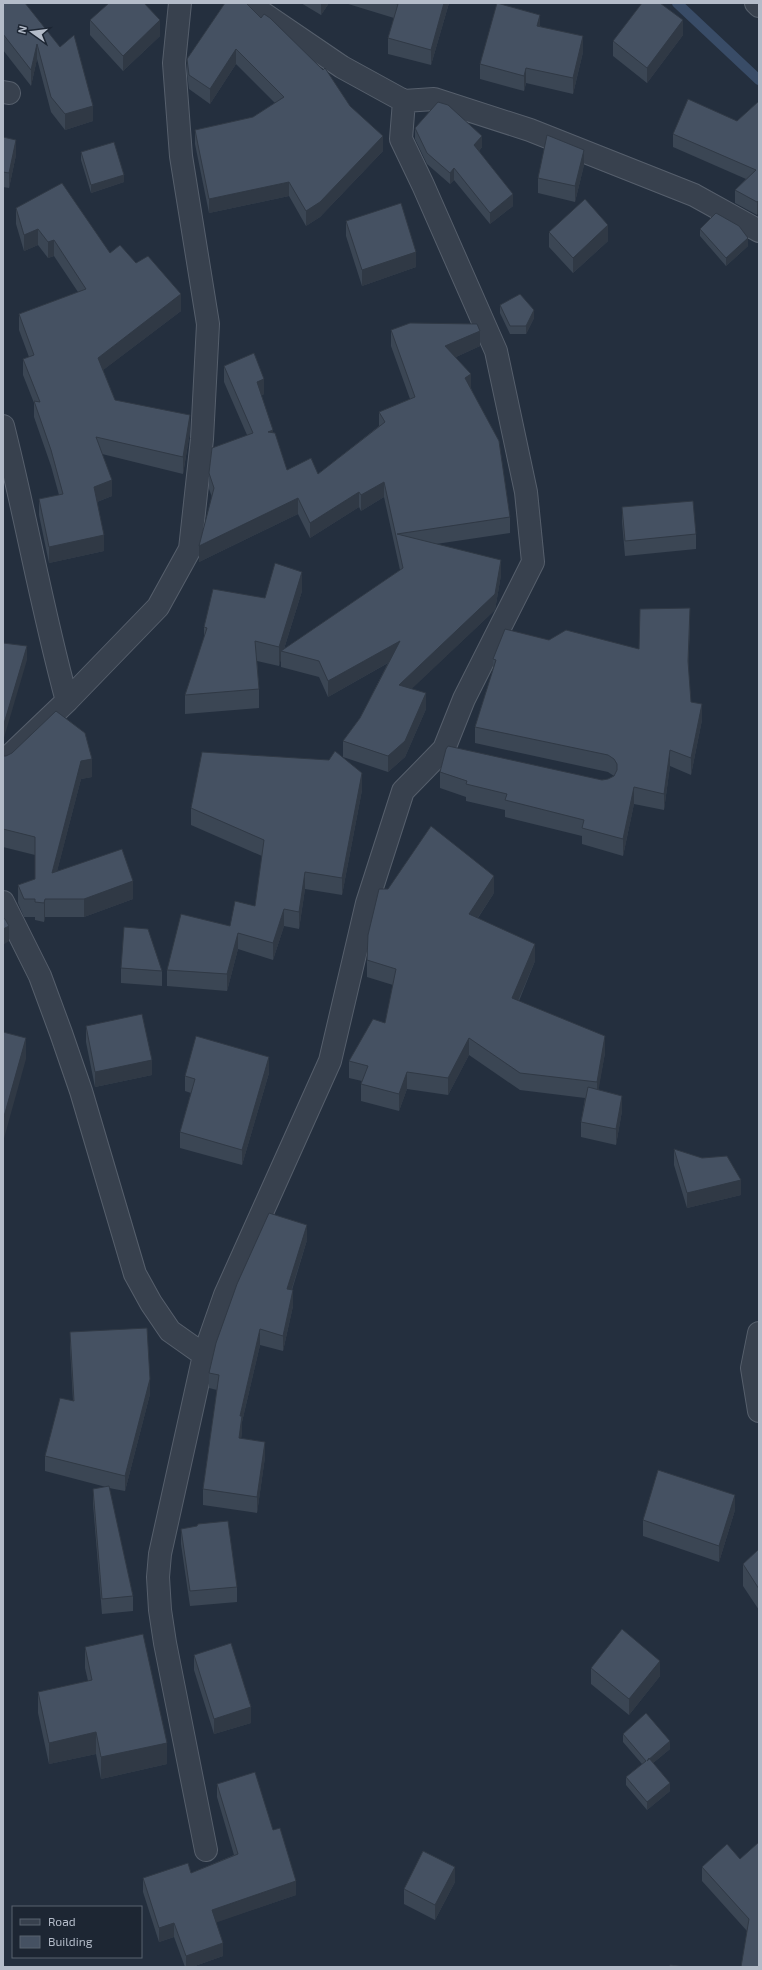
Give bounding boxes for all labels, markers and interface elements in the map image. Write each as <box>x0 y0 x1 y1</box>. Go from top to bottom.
north arrow <box>12 12 52 52</box>
text: N <box>15 24 29 35</box>
legend <box>12 1906 142 1958</box>
text: Road <box>48 1914 76 1928</box>
text: Building <box>48 1934 93 1948</box>

